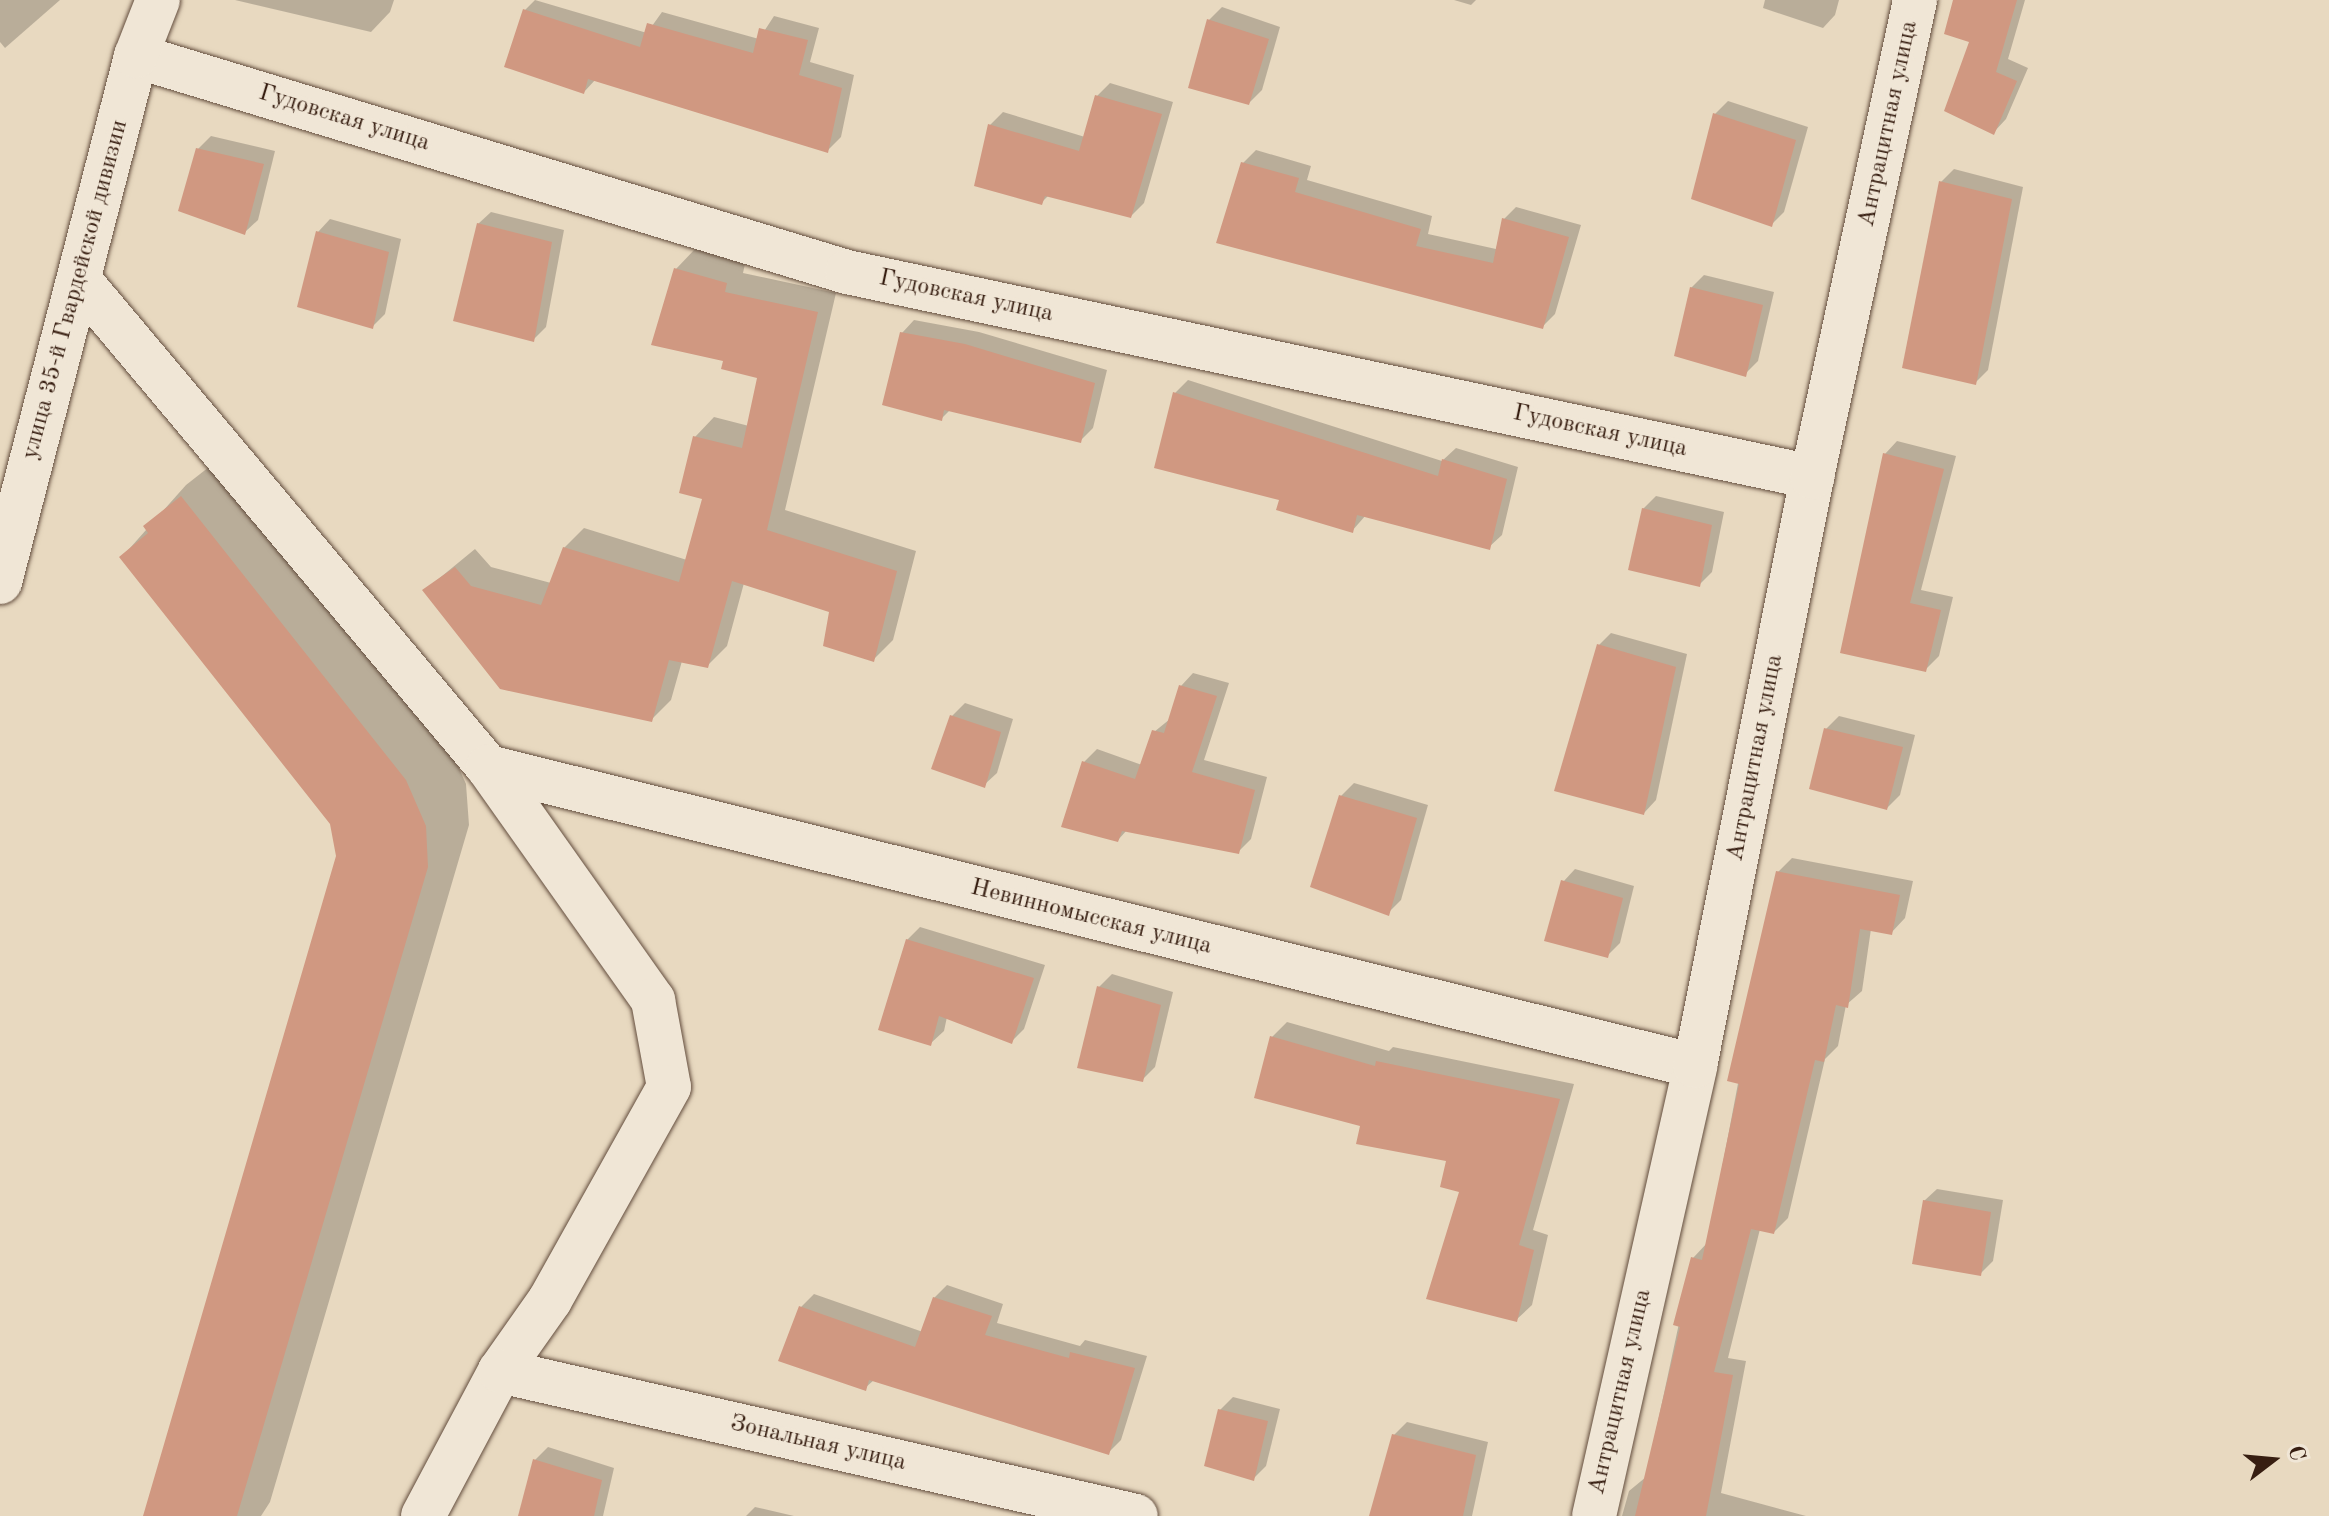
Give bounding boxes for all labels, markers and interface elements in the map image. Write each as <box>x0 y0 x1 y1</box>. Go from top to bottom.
street label: Антрацитная улица <box>1853 18 1925 230</box>
street label: Гудовская улица <box>255 79 433 159</box>
street label: улица 35-й Гвардейской дивизии <box>17 117 135 463</box>
street label: Гудовская улица <box>876 264 1056 330</box>
street label: Гудовская улица <box>1510 399 1690 465</box>
street label: Антрацитная улица <box>1722 652 1790 864</box>
street label: Невинномысская улица <box>967 874 1215 962</box>
street label: Антрацитная улица <box>1583 1286 1659 1498</box>
street label: Зональная улица <box>727 1410 909 1478</box>
north arrow <box>2233 1420 2313 1500</box>
text: С <box>2283 1443 2309 1463</box>

